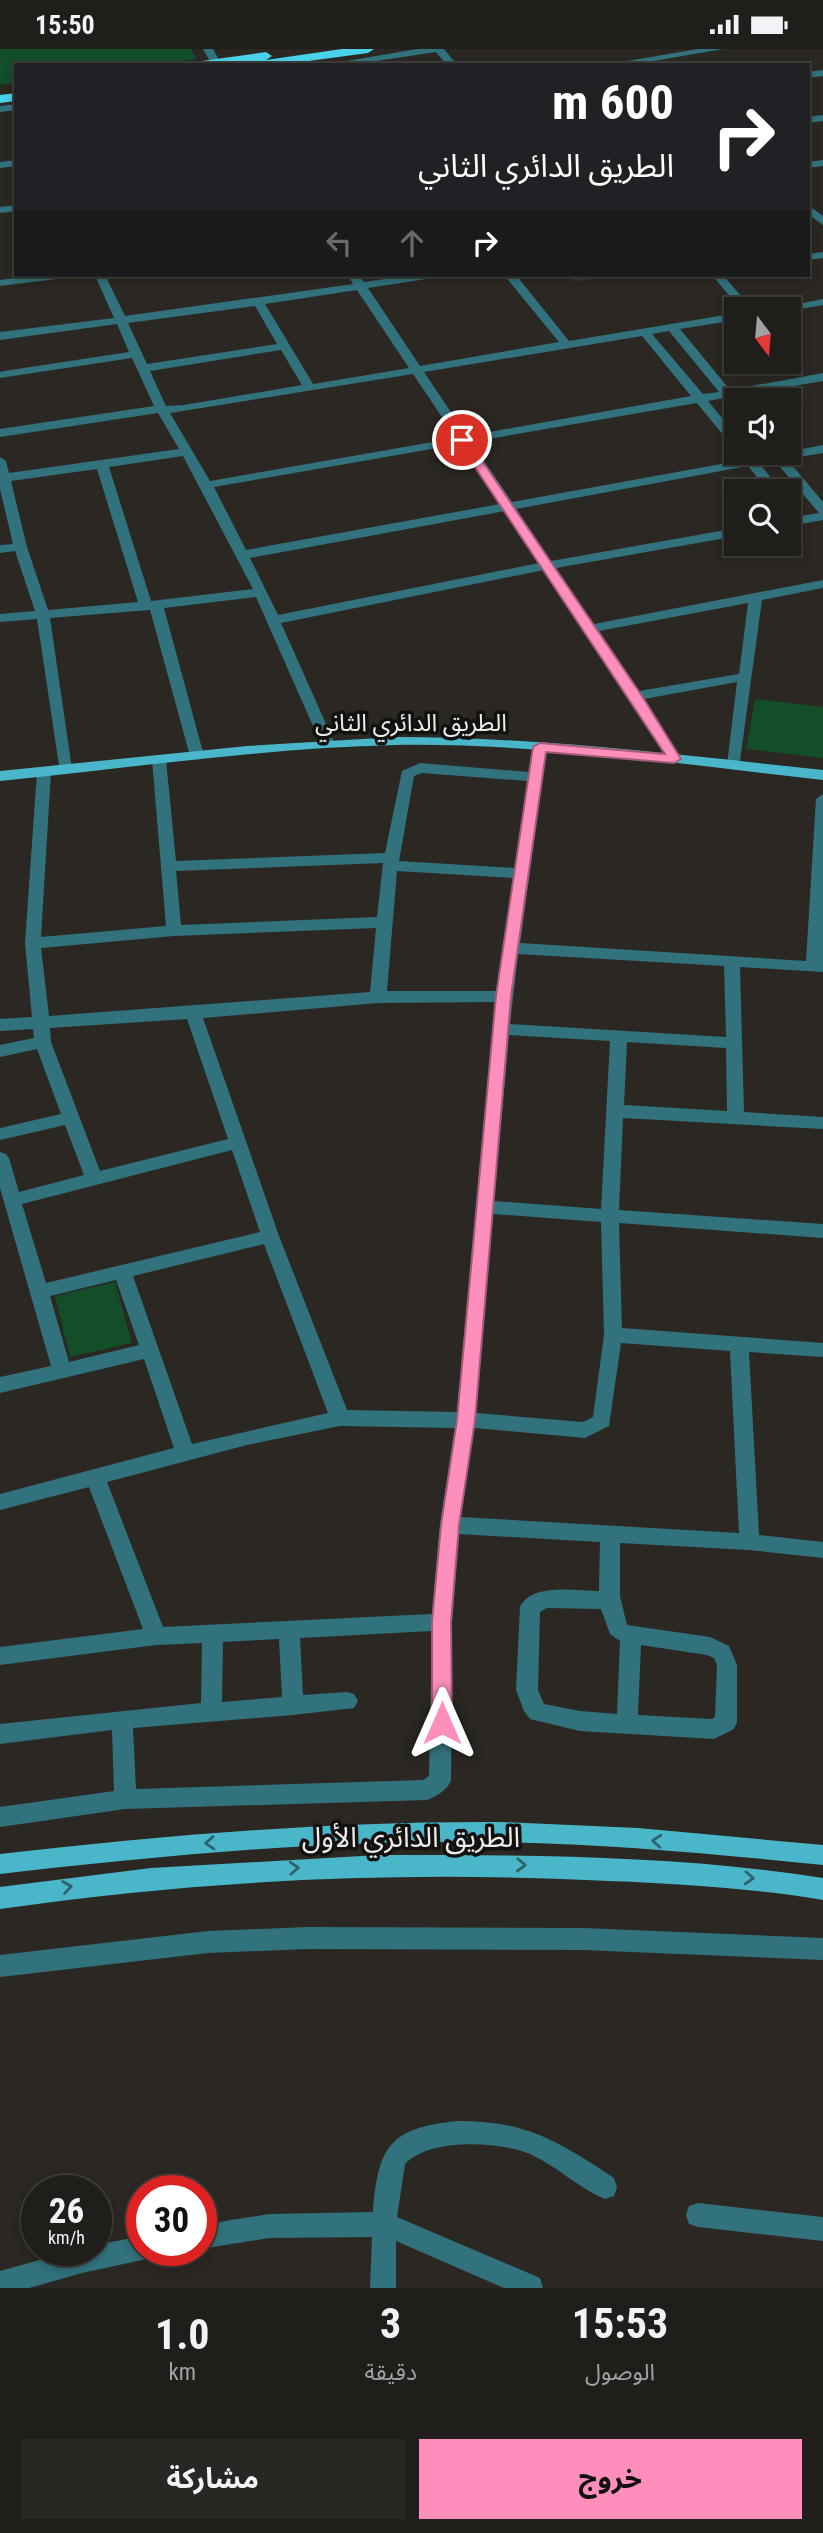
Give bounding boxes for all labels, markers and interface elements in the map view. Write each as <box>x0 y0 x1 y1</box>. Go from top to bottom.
text: 15:50 <box>35 10 95 40</box>
text: 600 m <box>552 74 674 131</box>
icon: right <box>698 91 789 182</box>
text: الطريق الدائري الثاني <box>418 147 674 185</box>
icon: left <box>320 224 358 262</box>
icon: ahead <box>393 224 431 262</box>
icon: right <box>466 224 504 262</box>
north arrow <box>724 297 802 375</box>
map controls <box>724 297 801 556</box>
button: sound <box>724 388 801 465</box>
pin <box>432 410 492 470</box>
icon: arrive <box>443 421 481 459</box>
button: search <box>724 479 801 556</box>
street label: الطريق الدائري الثاني <box>315 709 507 742</box>
position arrow <box>405 1686 479 1760</box>
street label: الطريق الدائري الأول <box>302 1821 520 1858</box>
one-way arrow <box>652 1834 663 1849</box>
one-way arrow <box>204 1835 215 1850</box>
one-way arrow <box>516 1858 527 1873</box>
one-way arrow <box>289 1860 300 1875</box>
one-way arrow <box>743 1870 754 1885</box>
one-way arrow <box>62 1880 73 1895</box>
speed limit sign: 30 <box>126 2175 217 2266</box>
text: 26 <box>49 2191 84 2232</box>
text: km/h <box>48 2227 85 2248</box>
text: 3 <box>380 2299 401 2348</box>
text: 15:53 <box>572 2299 668 2348</box>
text: 1.0 <box>155 2310 210 2359</box>
text: km <box>168 2359 196 2386</box>
text: دقيقة <box>364 2359 417 2386</box>
text: الوصول <box>585 2359 655 2386</box>
button: مشاركة <box>21 2439 405 2519</box>
button: خروج <box>419 2439 802 2519</box>

